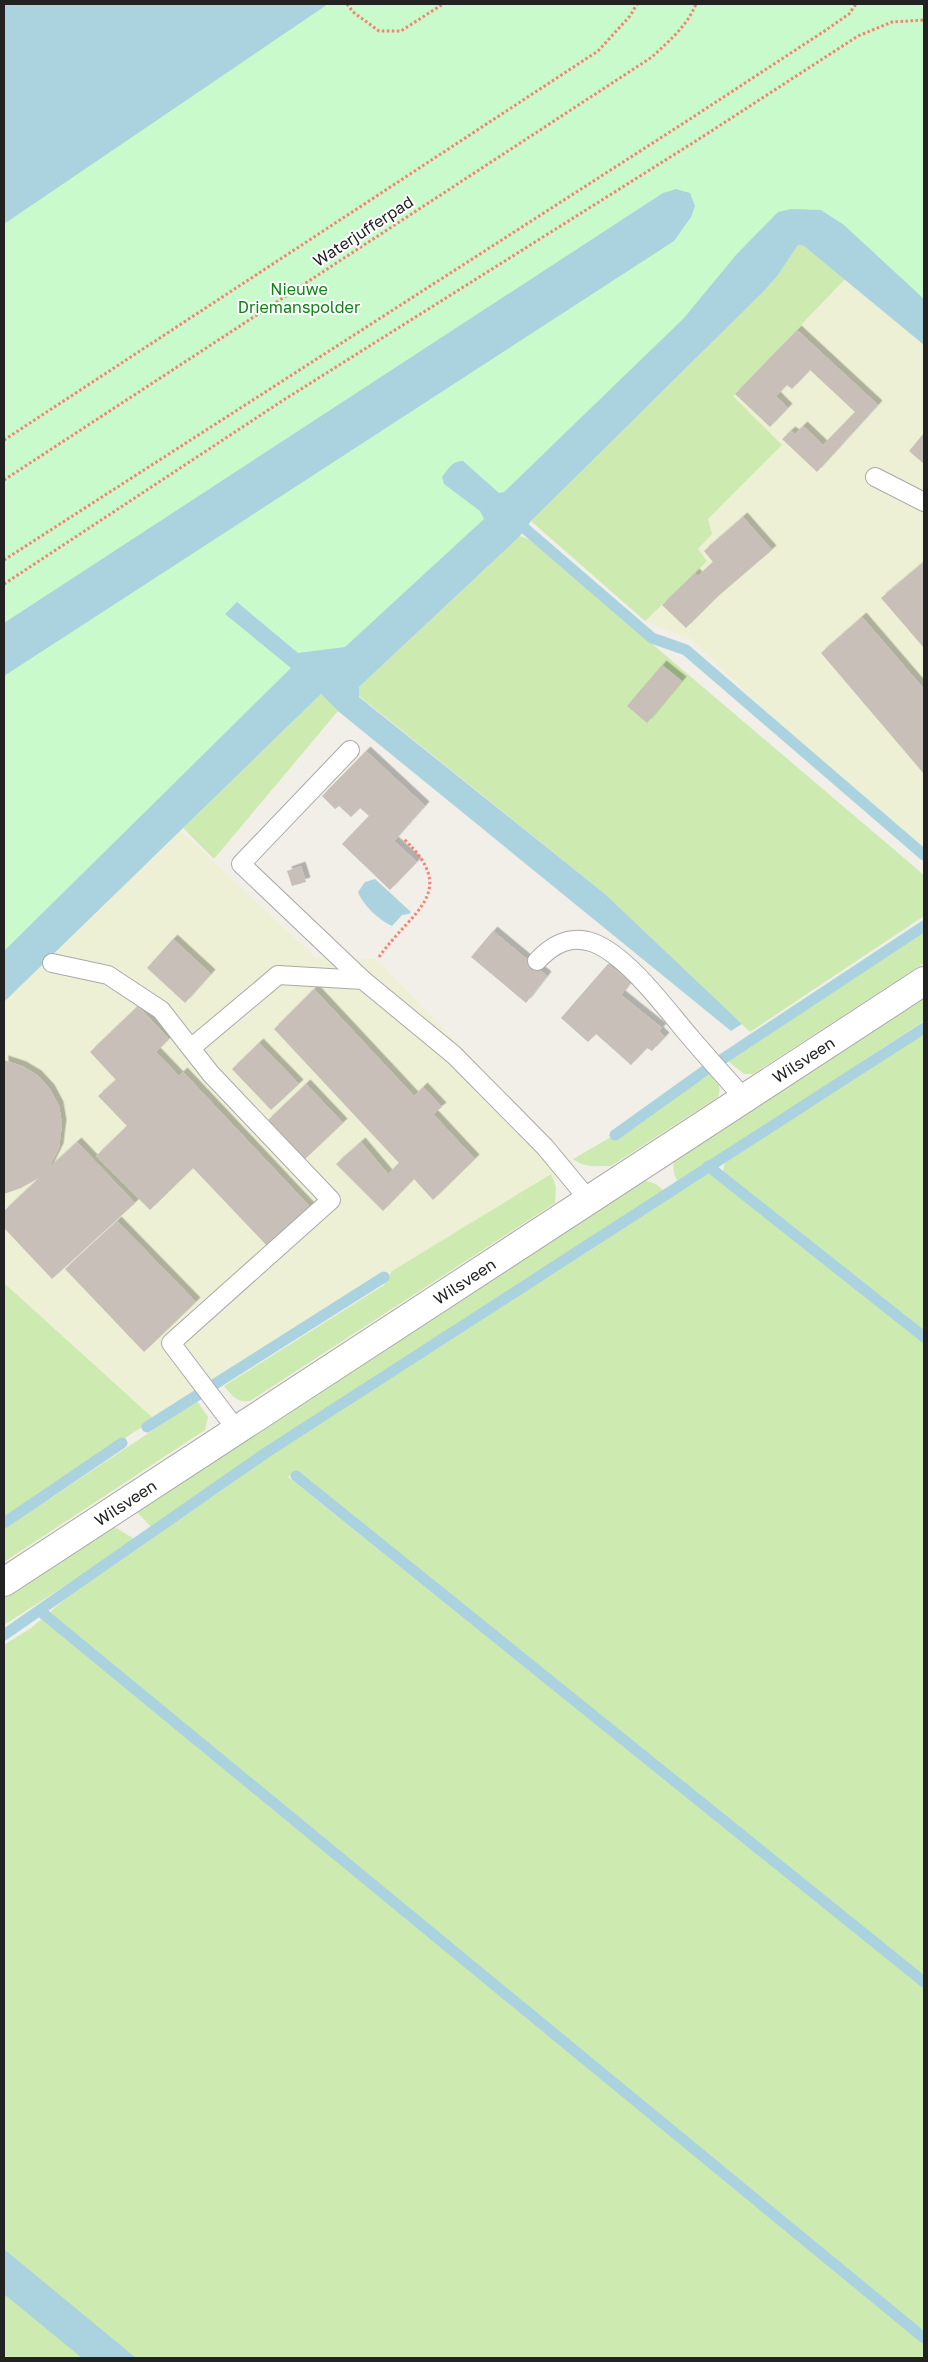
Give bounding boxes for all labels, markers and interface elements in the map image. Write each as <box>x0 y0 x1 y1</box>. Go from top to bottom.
street label: Waterjufferpad <box>309 191 417 271</box>
park label: Nieuwe Driemanspolder <box>238 279 360 317</box>
street label: Wilsveen <box>769 1032 838 1087</box>
street label: Wilsveen <box>430 1254 499 1309</box>
street label: Wilsveen <box>90 1475 160 1530</box>

